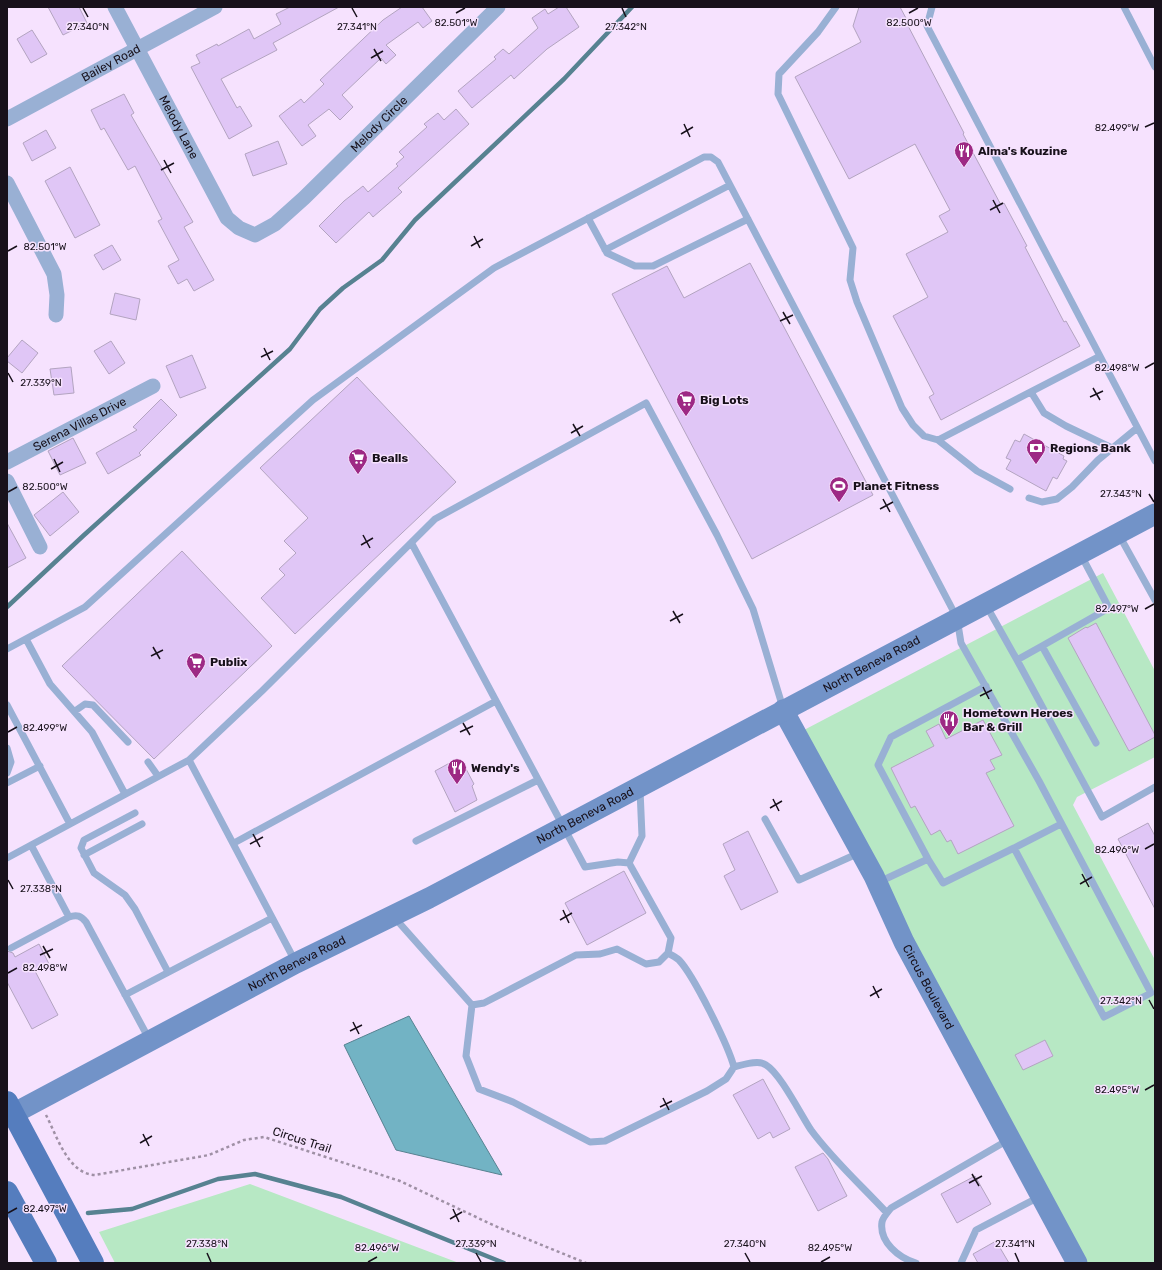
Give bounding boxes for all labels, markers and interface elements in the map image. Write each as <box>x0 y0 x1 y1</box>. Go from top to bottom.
text: 82.501°W <box>434 17 478 29</box>
text: 82.500°W <box>886 17 932 29</box>
text: 27.340°N <box>67 21 109 33</box>
text: 27.341°N <box>337 21 377 33</box>
text: 27.342°N <box>605 21 647 33</box>
street label: Bailey Road <box>79 42 143 85</box>
street label: Melody Lane <box>156 93 201 162</box>
street label: Melody Circle <box>348 93 411 155</box>
text: 82.499°W <box>1095 122 1139 134</box>
restaurant icon: Alma's Kouzine <box>953 140 975 168</box>
place label: Alma's Kouzine <box>978 144 1067 158</box>
text: 82.501°W <box>23 241 67 253</box>
text: 82.498°W <box>1095 362 1139 374</box>
text: 27.339°N <box>20 377 62 389</box>
supermarket icon: Big Lots <box>675 389 697 417</box>
place label: Big Lots <box>700 393 749 407</box>
street label: Serena Villas Drive <box>31 394 129 454</box>
bank icon: Regions Bank <box>1025 437 1047 465</box>
place label: Regions Bank <box>1050 441 1131 455</box>
supermarket icon: Bealls <box>347 447 369 475</box>
place label: Bealls <box>372 451 409 465</box>
sports icon: Planet Fitness <box>828 475 850 503</box>
place label: Planet Fitness <box>853 479 940 493</box>
text: 82.500°W <box>22 481 68 493</box>
text: 27.343°N <box>1100 488 1142 500</box>
text: 82.497°W <box>1095 603 1139 615</box>
street label: North Beneva Road <box>821 633 922 695</box>
supermarket icon: Publix <box>185 651 207 679</box>
place label: Publix <box>210 655 247 669</box>
place label: Hometown Heroes Bar & Grill <box>963 706 1073 734</box>
restaurant icon: Hometown Heroes Bar & Grill <box>938 709 960 737</box>
text: 82.499°W <box>23 722 67 734</box>
restaurant icon: Wendy's <box>446 757 468 785</box>
place label: Wendy's <box>471 761 520 775</box>
street label: North Beneva Road <box>534 784 636 847</box>
text: 82.496°W <box>1095 844 1139 856</box>
text: 27.338°N <box>20 883 62 895</box>
street label: North Beneva Road <box>246 933 348 994</box>
street label: Circus Boulevard <box>900 942 957 1032</box>
text: 82.498°W <box>23 962 67 974</box>
text: 27.342°N <box>1100 995 1142 1007</box>
text: 82.495°W <box>1095 1084 1139 1096</box>
street label: Circus Trail <box>271 1124 333 1156</box>
text: 82.497°W <box>23 1203 67 1215</box>
text: 27.338°N <box>186 1238 228 1250</box>
text: 27.339°N <box>455 1238 497 1250</box>
text: 27.340°N <box>724 1238 766 1250</box>
text: 27.341°N <box>995 1238 1035 1250</box>
text: 82.496°W <box>355 1242 399 1254</box>
text: 82.495°W <box>808 1242 852 1254</box>

